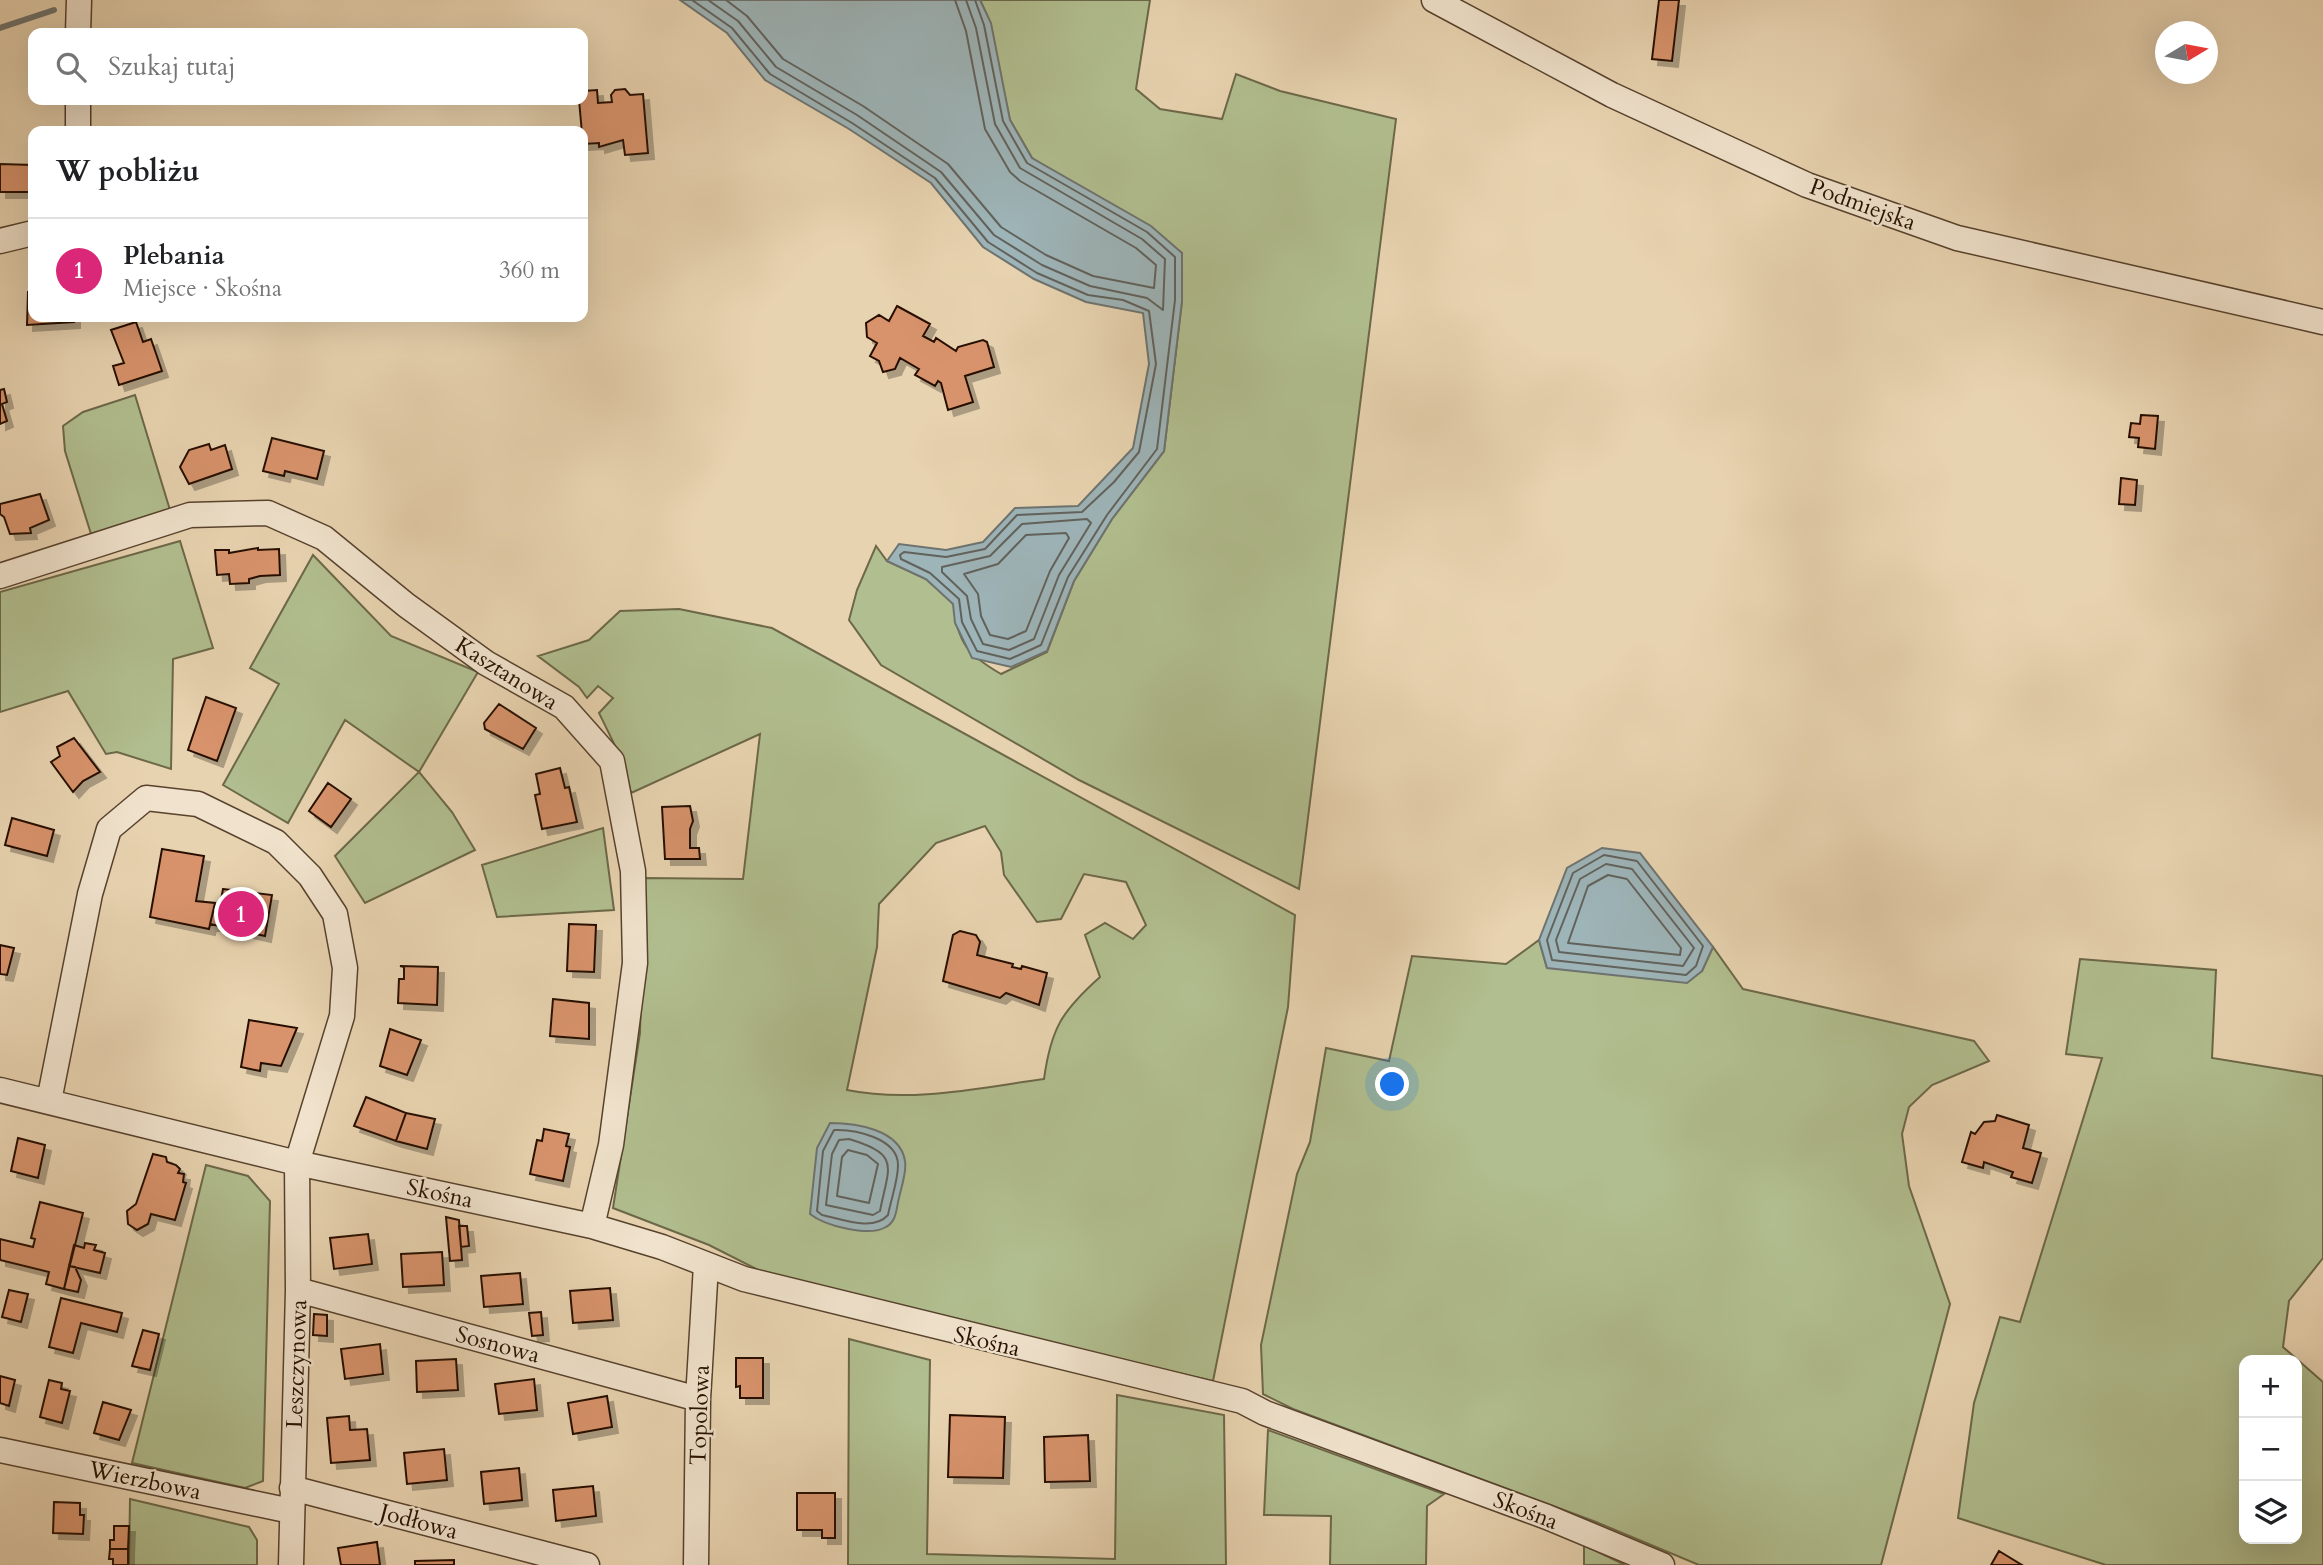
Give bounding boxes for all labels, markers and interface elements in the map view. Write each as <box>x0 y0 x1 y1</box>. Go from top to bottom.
north arrow <box>2155 21 2218 84</box>
search box <box>28 28 588 105</box>
icon: search <box>52 48 90 86</box>
text: Szukaj tutaj <box>108 49 236 84</box>
text: W pobliżu <box>56 151 200 192</box>
street label: Podmiejska <box>1805 171 1920 238</box>
text: Plebania <box>123 238 225 273</box>
text: 1 <box>73 255 85 286</box>
text: 360 m <box>499 255 560 286</box>
text: Miejsce · Skośna <box>123 273 282 304</box>
street label: Kasztanowa <box>449 630 564 717</box>
pin: 1 <box>218 888 264 940</box>
your location <box>1375 1067 1409 1101</box>
street label: Skośna <box>404 1171 476 1216</box>
street label: Leszczynowa <box>279 1299 314 1429</box>
street label: Sosnowa <box>453 1318 543 1371</box>
street label: Skośna <box>951 1319 1023 1364</box>
map controls <box>2239 1355 2302 1544</box>
button: + <box>2239 1355 2302 1418</box>
street label: Topolowa <box>682 1364 717 1466</box>
button: − <box>2239 1418 2302 1481</box>
street label: Wierzbowa <box>85 1453 204 1508</box>
button: layers <box>2239 1481 2302 1544</box>
street label: Skośna <box>1489 1484 1563 1537</box>
street label: Jodłowa <box>373 1495 461 1547</box>

